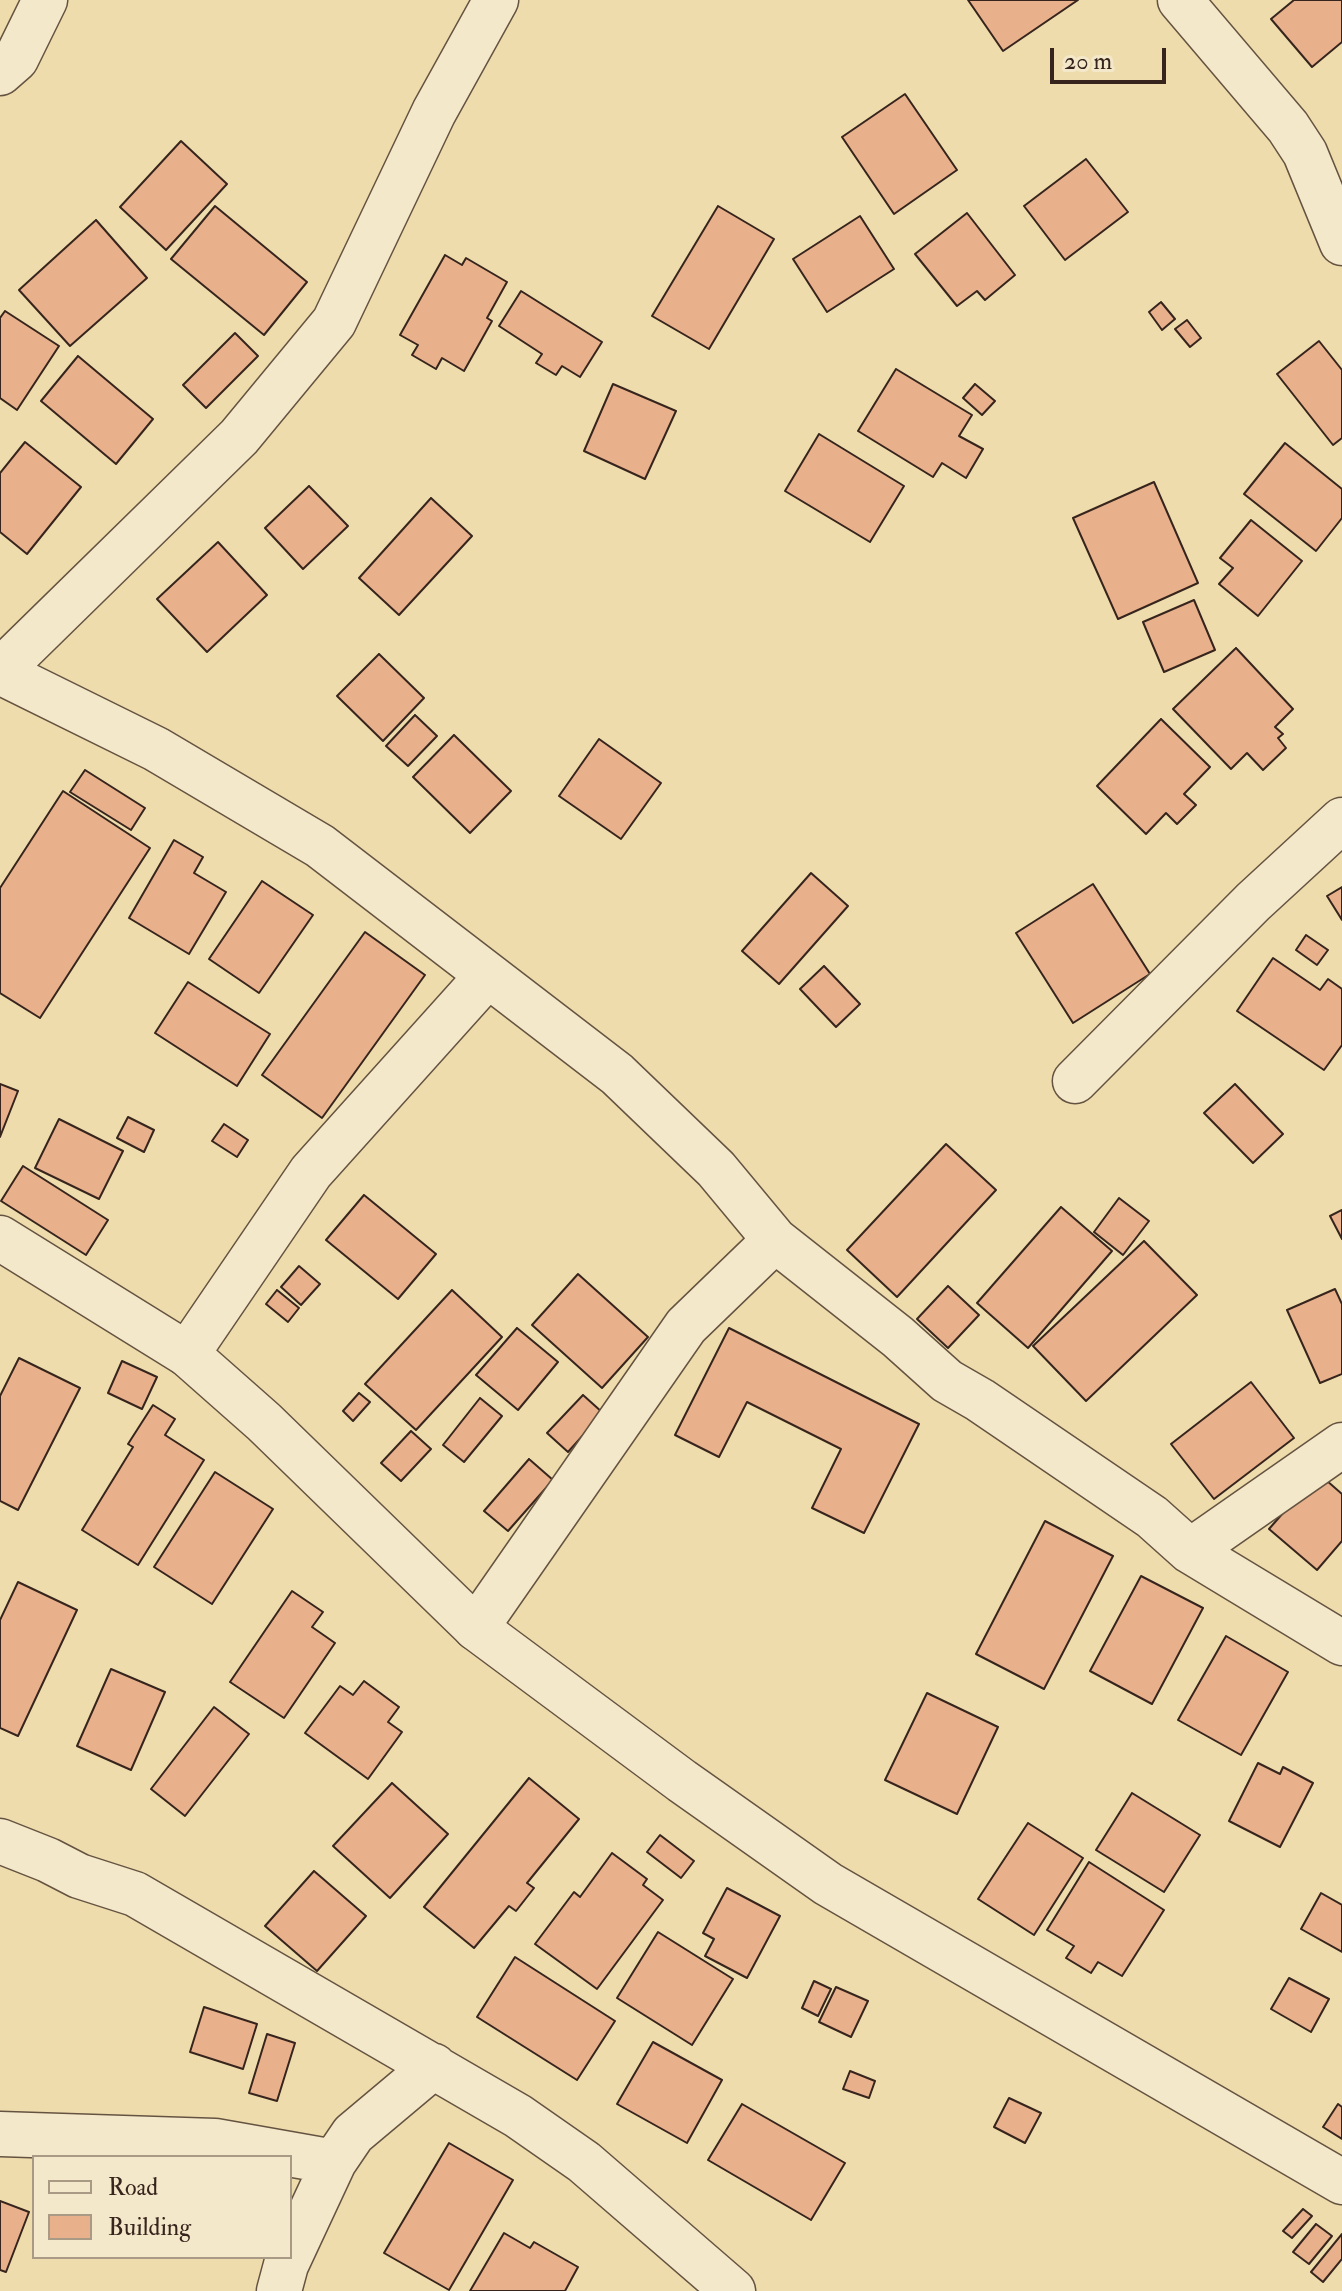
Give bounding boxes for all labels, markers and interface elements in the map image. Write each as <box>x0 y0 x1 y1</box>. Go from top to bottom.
scale bar <box>1054 32 1170 82</box>
text: 20 m <box>1064 46 1112 77</box>
legend <box>32 2155 292 2259</box>
text: Road <box>108 2172 158 2203</box>
text: Building <box>108 2212 191 2243</box>

